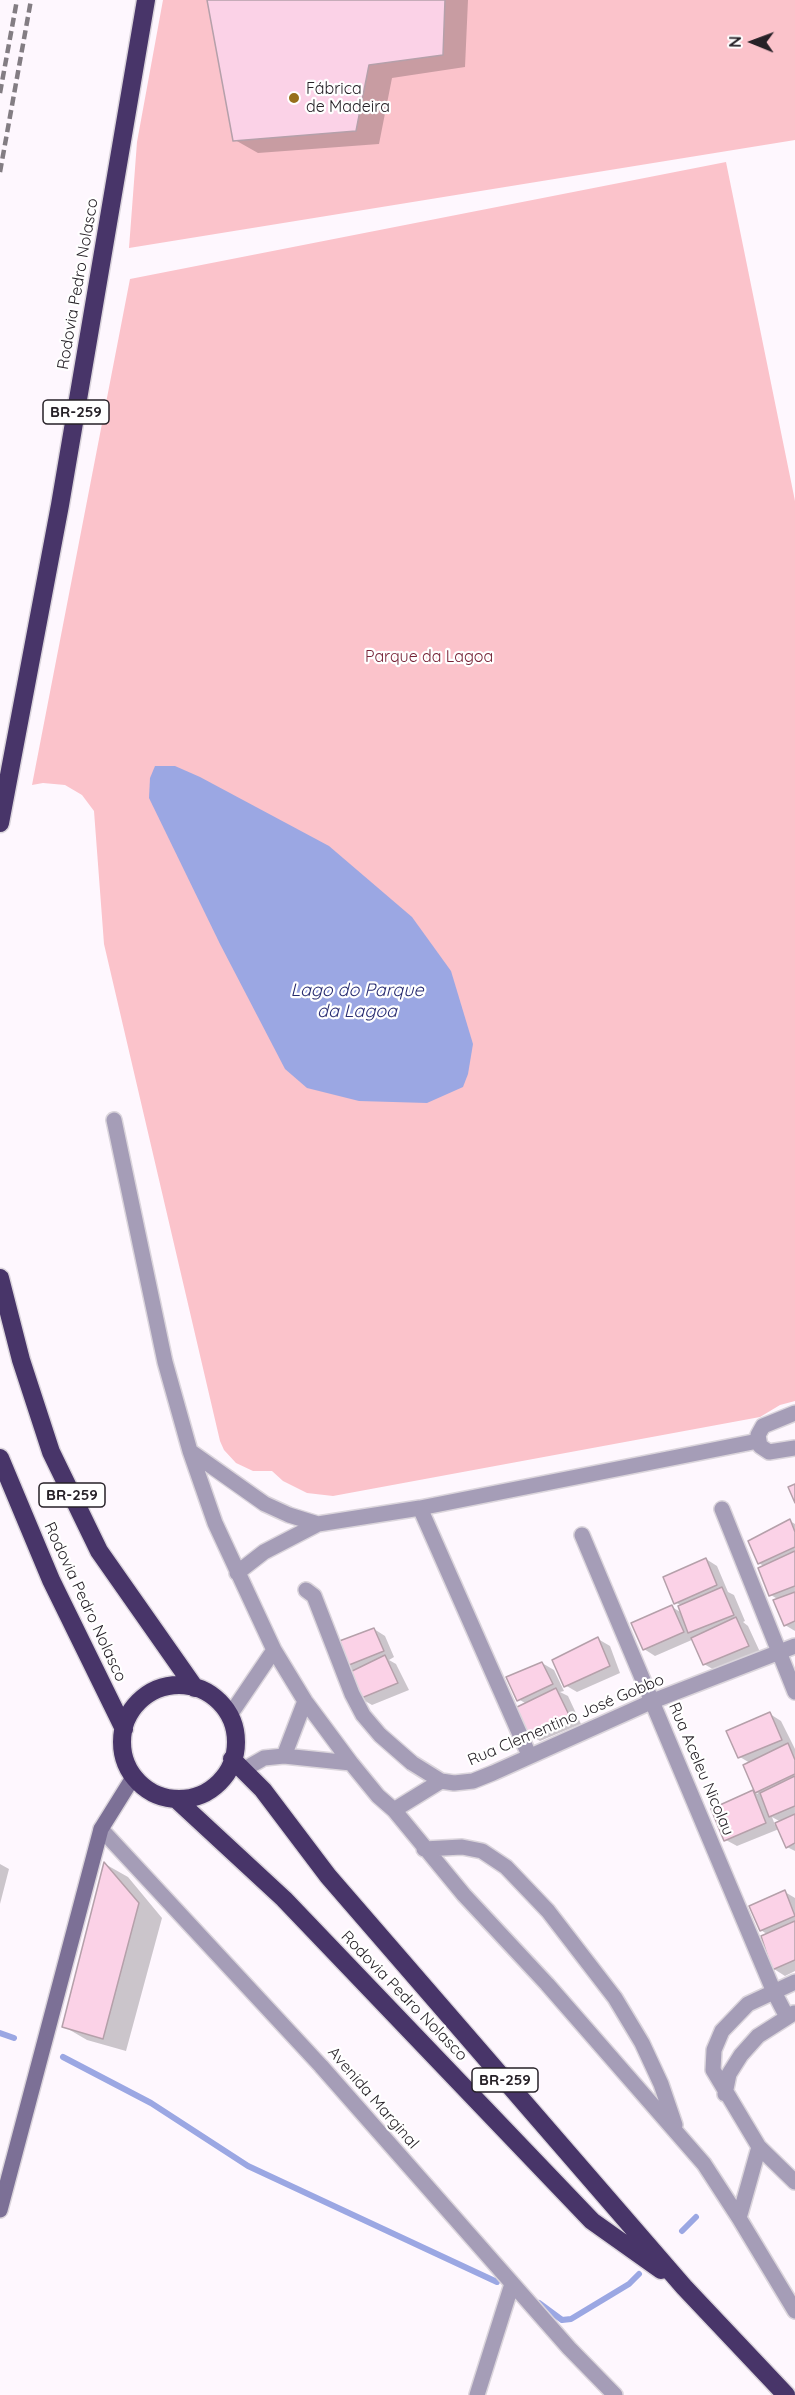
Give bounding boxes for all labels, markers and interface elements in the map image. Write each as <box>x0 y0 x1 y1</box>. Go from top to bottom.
north arrow <box>723 12 783 72</box>
text: N <box>725 36 745 48</box>
place label: Fábrica de Madeira <box>306 79 390 117</box>
marker: Fábrica de Madeira <box>287 91 301 105</box>
street label: Rodovia Pedro Nolasco <box>53 197 103 371</box>
road number: BR-259 <box>43 400 109 424</box>
park label: Parque da Lagoa <box>365 647 493 667</box>
water label: Lago do Parque da Lagoa <box>290 980 424 1022</box>
road number: BR-259 <box>39 1483 105 1507</box>
street label: Rodovia Pedro Nolasco <box>40 1519 130 1685</box>
street label: Rua Clementino José Gobbo <box>465 1670 667 1770</box>
street label: Rua Aceleu Nicolau <box>664 1700 738 1838</box>
street label: Rodovia Pedro Nolasco <box>337 1927 471 2065</box>
street label: Avenida Marginal <box>324 2043 422 2153</box>
road number: BR-259 <box>472 2068 538 2092</box>

